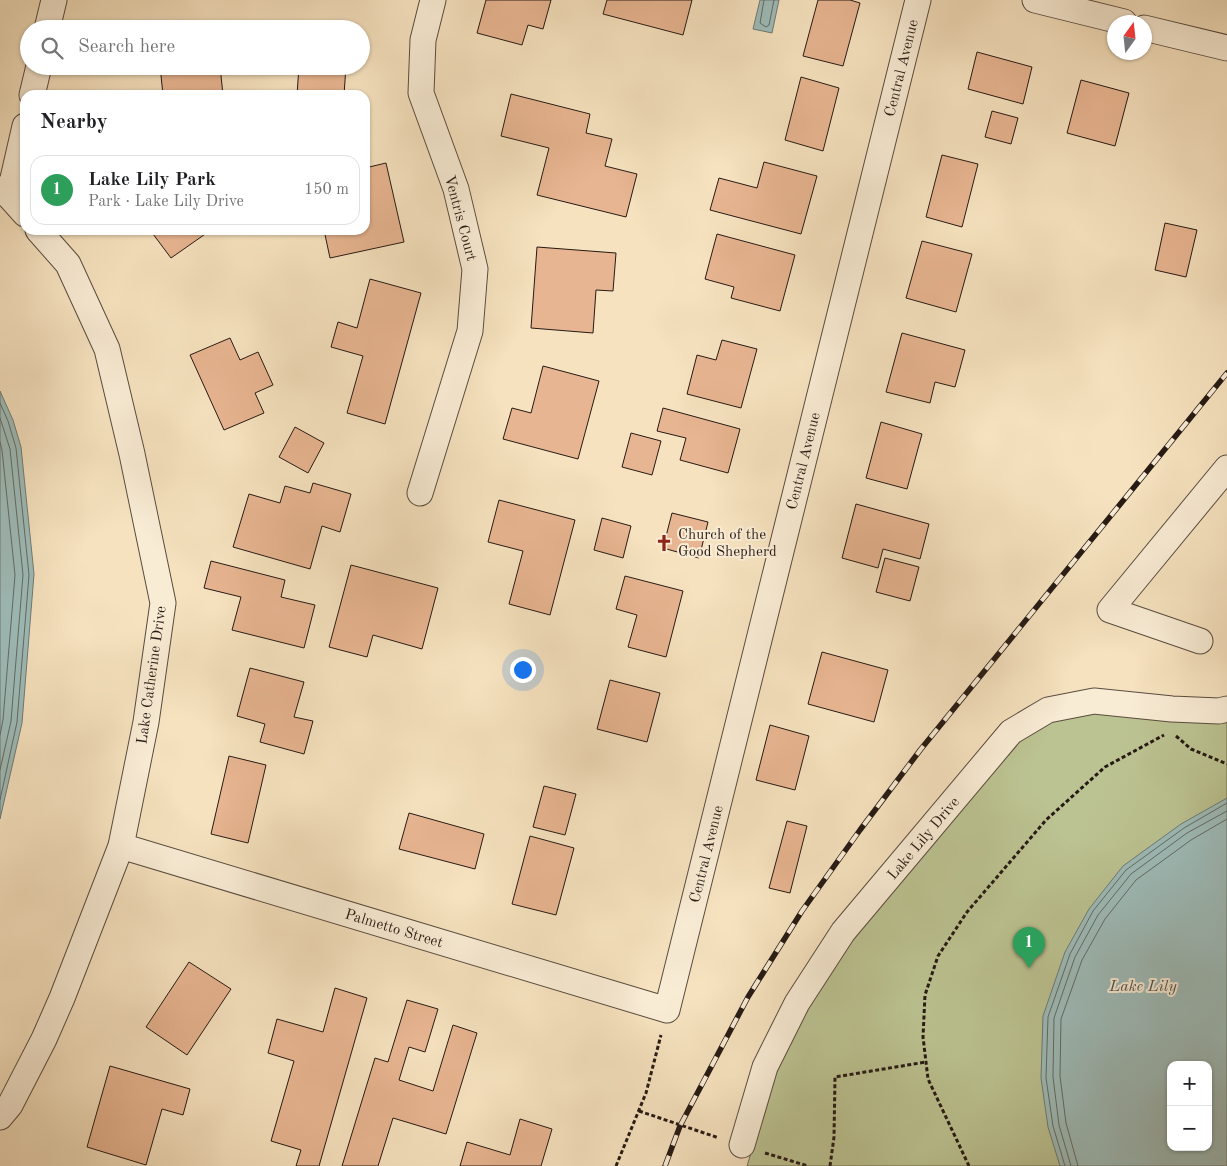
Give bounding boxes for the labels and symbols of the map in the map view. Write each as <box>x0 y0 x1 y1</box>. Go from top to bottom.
north arrow <box>1107 15 1152 60</box>
street label: Central Avenue <box>883 18 922 119</box>
street label: Ventris Court <box>441 174 478 263</box>
street label: Central Avenue <box>785 411 824 512</box>
place label: Church of the Good Shepherd <box>678 528 777 560</box>
church icon: Church of the Good Shepherd <box>654 533 674 553</box>
street label: Lake Catherine Drive <box>135 605 170 745</box>
your location <box>510 657 536 683</box>
street label: Lake Lily Drive <box>885 795 963 883</box>
street label: Central Avenue <box>688 804 727 905</box>
street label: Palmetto Street <box>343 907 444 951</box>
pin: 1 <box>1013 927 1045 968</box>
water label: Lake Lily <box>1108 979 1177 995</box>

